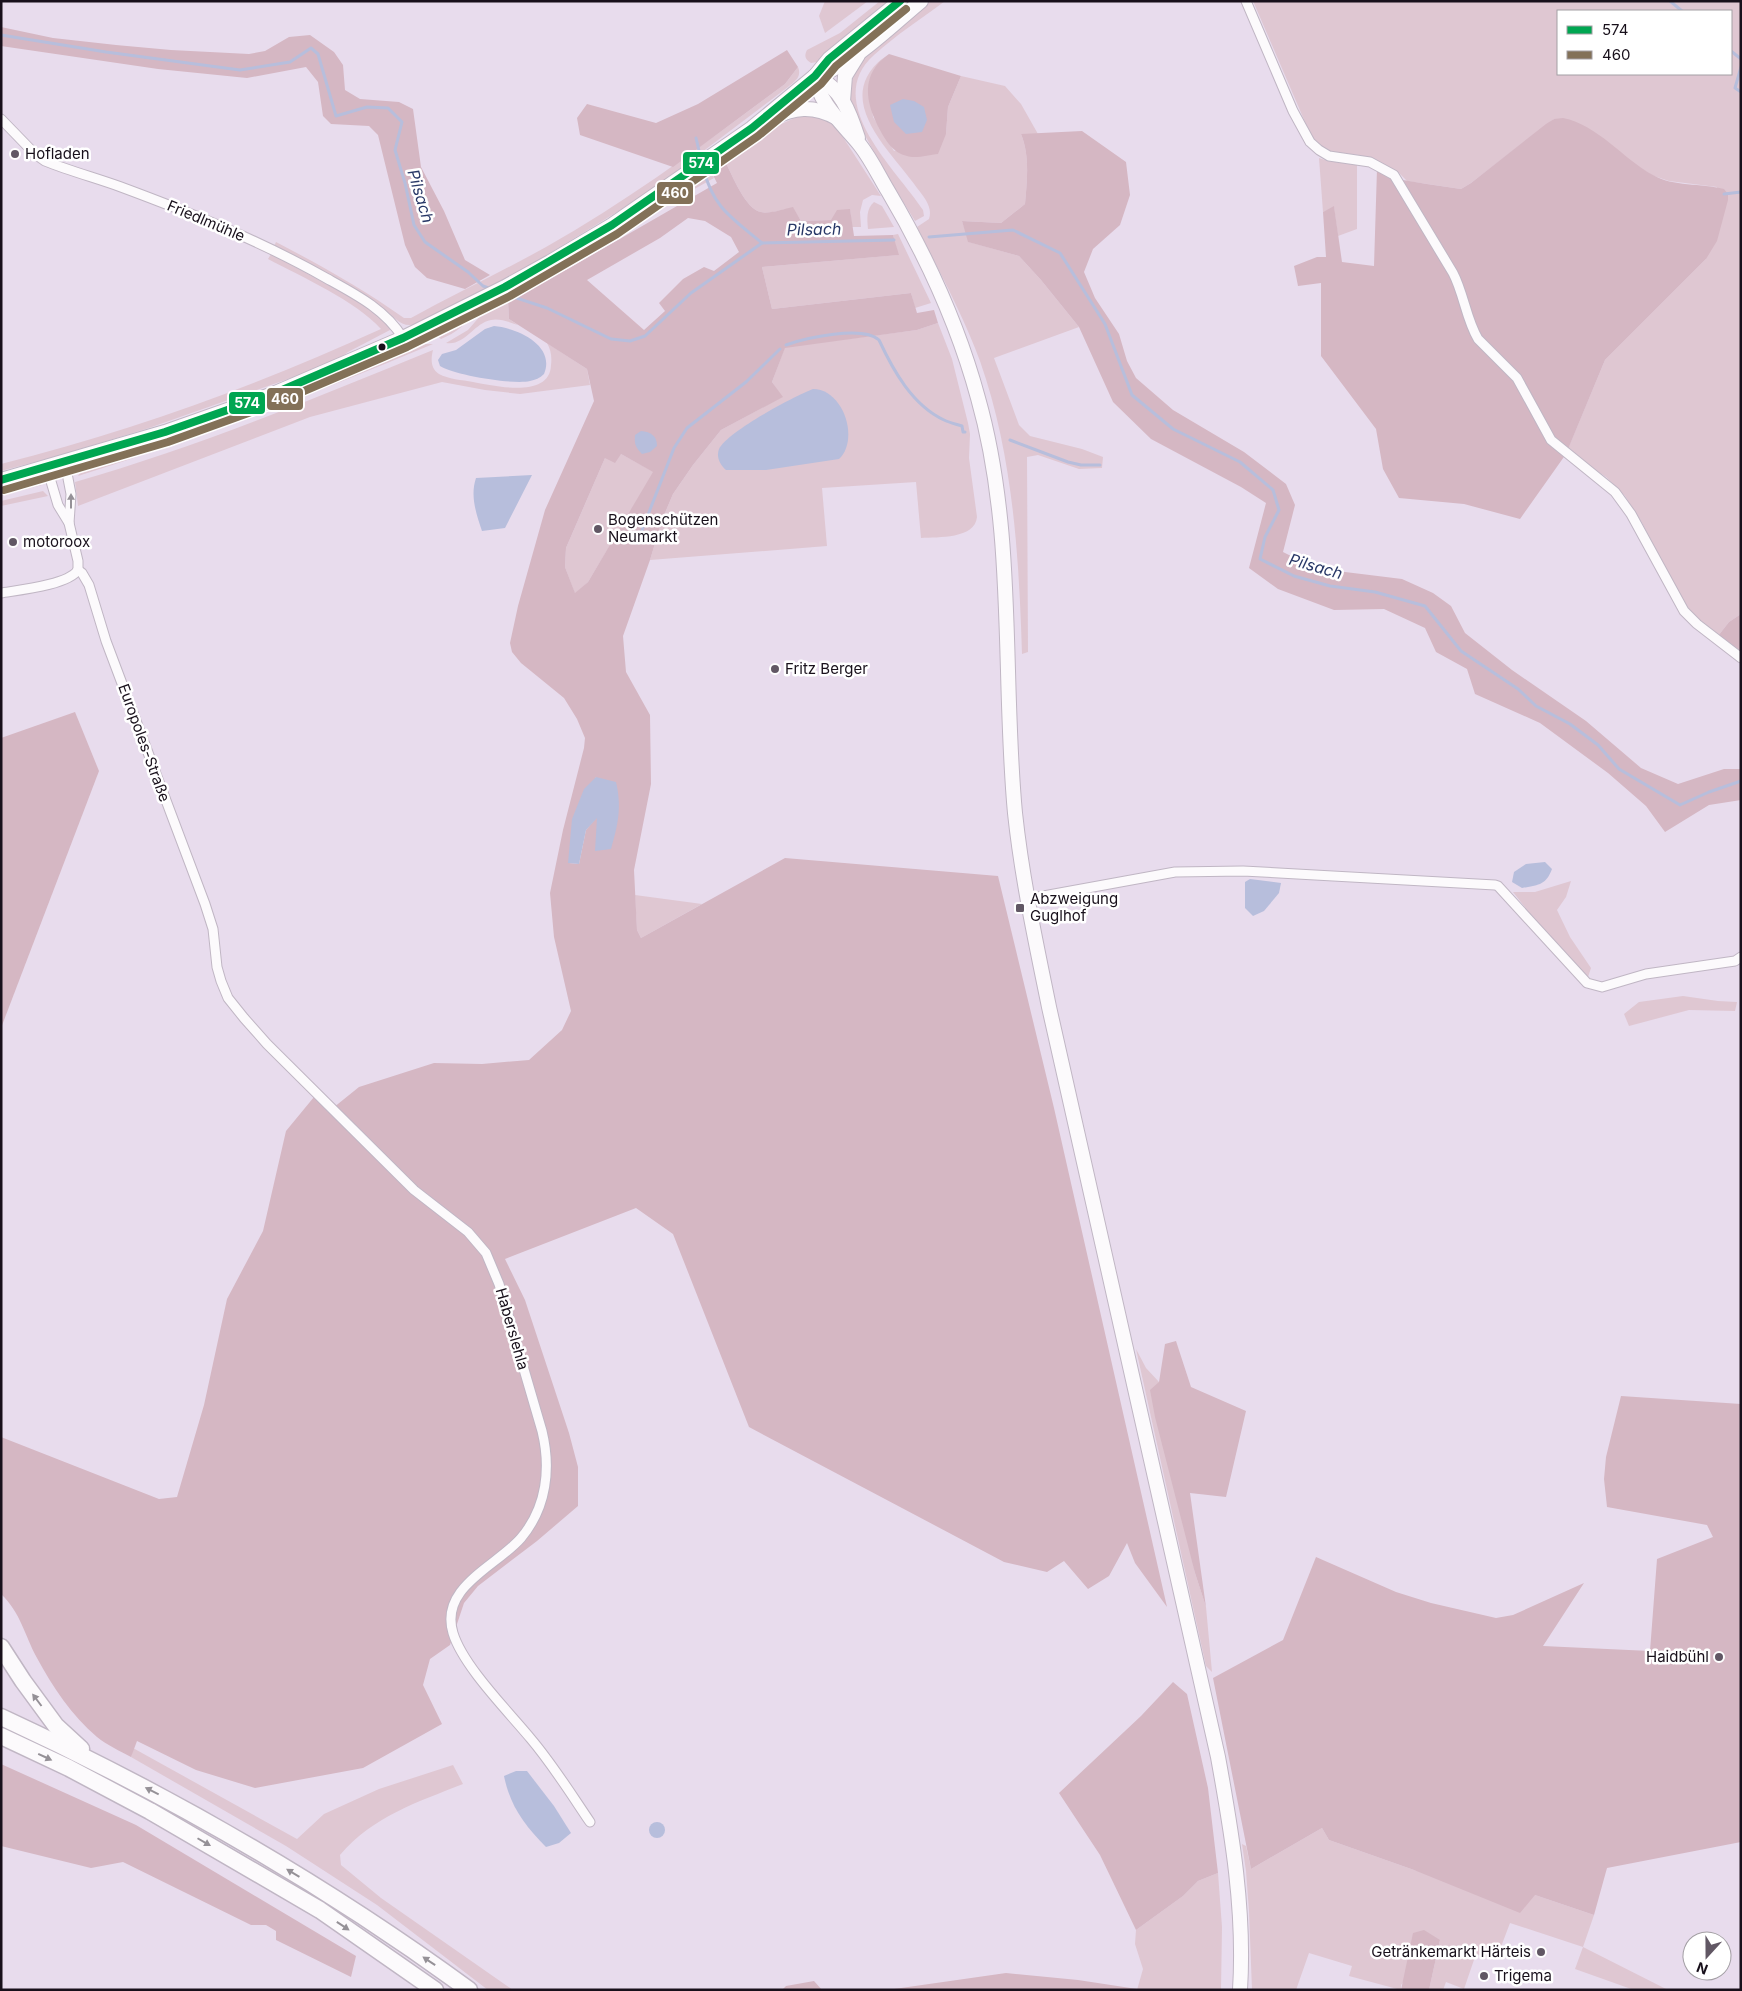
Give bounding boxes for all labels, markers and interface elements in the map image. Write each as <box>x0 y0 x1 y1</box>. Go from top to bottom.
legend <box>1557 10 1732 75</box>
text: 574 <box>1602 20 1628 39</box>
text: 460 <box>1602 45 1630 64</box>
place label: Hofladen <box>25 144 90 163</box>
marker: Hofladen <box>9 148 21 160</box>
line badge: 574 <box>682 151 720 175</box>
text: 574 <box>688 154 714 171</box>
water label: Pilsach <box>403 167 439 225</box>
line badge: 460 <box>656 181 694 205</box>
text: 460 <box>661 184 689 201</box>
street label: Friedlmühle <box>164 196 248 245</box>
water label: Pilsach <box>786 219 842 239</box>
unlabelled marker <box>377 342 387 352</box>
line badge: 460 <box>266 387 304 411</box>
text: 460 <box>271 390 299 407</box>
line badge: 574 <box>228 391 266 415</box>
text: 574 <box>234 394 260 411</box>
one-way arrow <box>67 493 75 509</box>
place label: Bogenschützen Neumarkt <box>608 510 718 546</box>
marker: Bogenschützen Neumarkt <box>592 523 604 535</box>
place label: motoroox <box>23 532 90 551</box>
marker: motoroox <box>7 536 19 548</box>
water label: Pilsach <box>1287 549 1345 583</box>
place label: Fritz Berger <box>785 659 868 678</box>
marker: Fritz Berger <box>769 663 781 675</box>
street label: Europoles-Straße <box>114 681 175 804</box>
place label: Abzweigung Guglhof <box>1030 889 1118 925</box>
marker: Abzweigung Guglhof <box>1014 902 1026 914</box>
street label: Haberslehla <box>492 1286 533 1372</box>
place label: Haidbühl <box>1646 1647 1709 1666</box>
marker: Haidbühl <box>1713 1651 1725 1663</box>
one-way arrow <box>32 1693 42 1707</box>
one-way arrow <box>38 1753 53 1761</box>
one-way arrow <box>146 1787 159 1796</box>
one-way arrow <box>197 1838 211 1847</box>
one-way arrow <box>286 1869 299 1878</box>
one-way arrow <box>337 1921 350 1931</box>
north arrow <box>1682 1931 1732 1981</box>
place label: Getränkemarkt Härteis <box>1371 1942 1531 1961</box>
marker: Getränkemarkt Härteis <box>1535 1946 1547 1958</box>
one-way arrow <box>423 1956 436 1966</box>
text: N <box>1694 1959 1710 1978</box>
place label: Trigema <box>1494 1966 1552 1985</box>
marker: Trigema <box>1478 1970 1490 1982</box>

